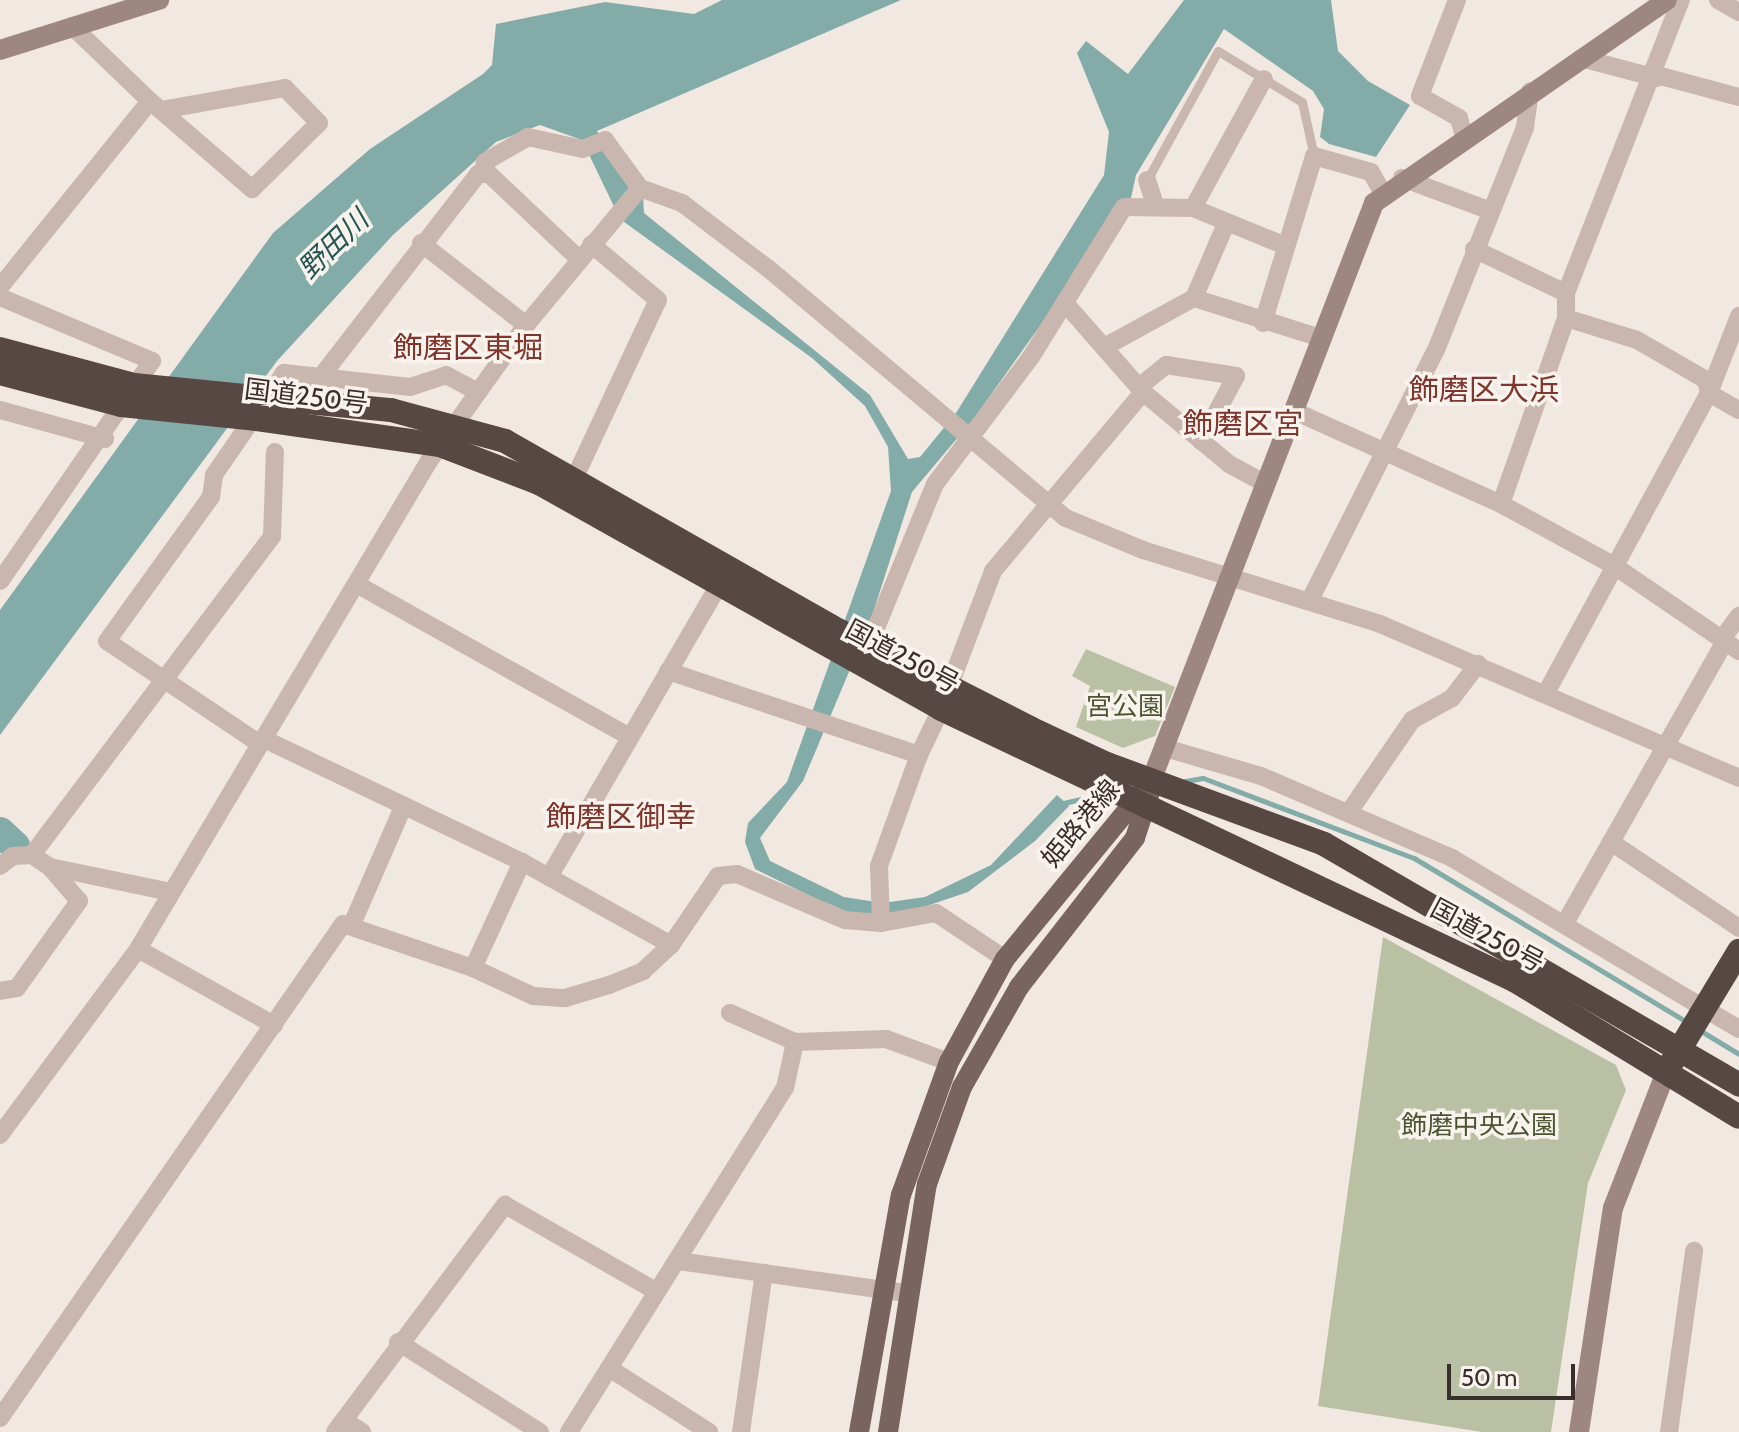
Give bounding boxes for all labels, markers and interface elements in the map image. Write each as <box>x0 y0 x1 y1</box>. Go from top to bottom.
water label: 野田川 <box>291 203 375 285</box>
district label: 飾磨区東堀 <box>393 330 543 366</box>
district label: 飾磨区大浜 <box>1409 372 1559 408</box>
street label: 国道250号 <box>243 374 369 420</box>
district label: 飾磨区宮 <box>1183 406 1303 442</box>
street label: 国道250号 <box>840 614 964 700</box>
park label: 宮公園 <box>1086 691 1164 723</box>
street label: 姫路港線 <box>1036 774 1126 874</box>
district label: 飾磨区御幸 <box>546 799 696 835</box>
street label: 国道250号 <box>1425 893 1549 979</box>
park label: 飾磨中央公園 <box>1401 1110 1557 1142</box>
scale bar <box>1451 1348 1579 1398</box>
text: 50 m <box>1461 1363 1517 1392</box>

